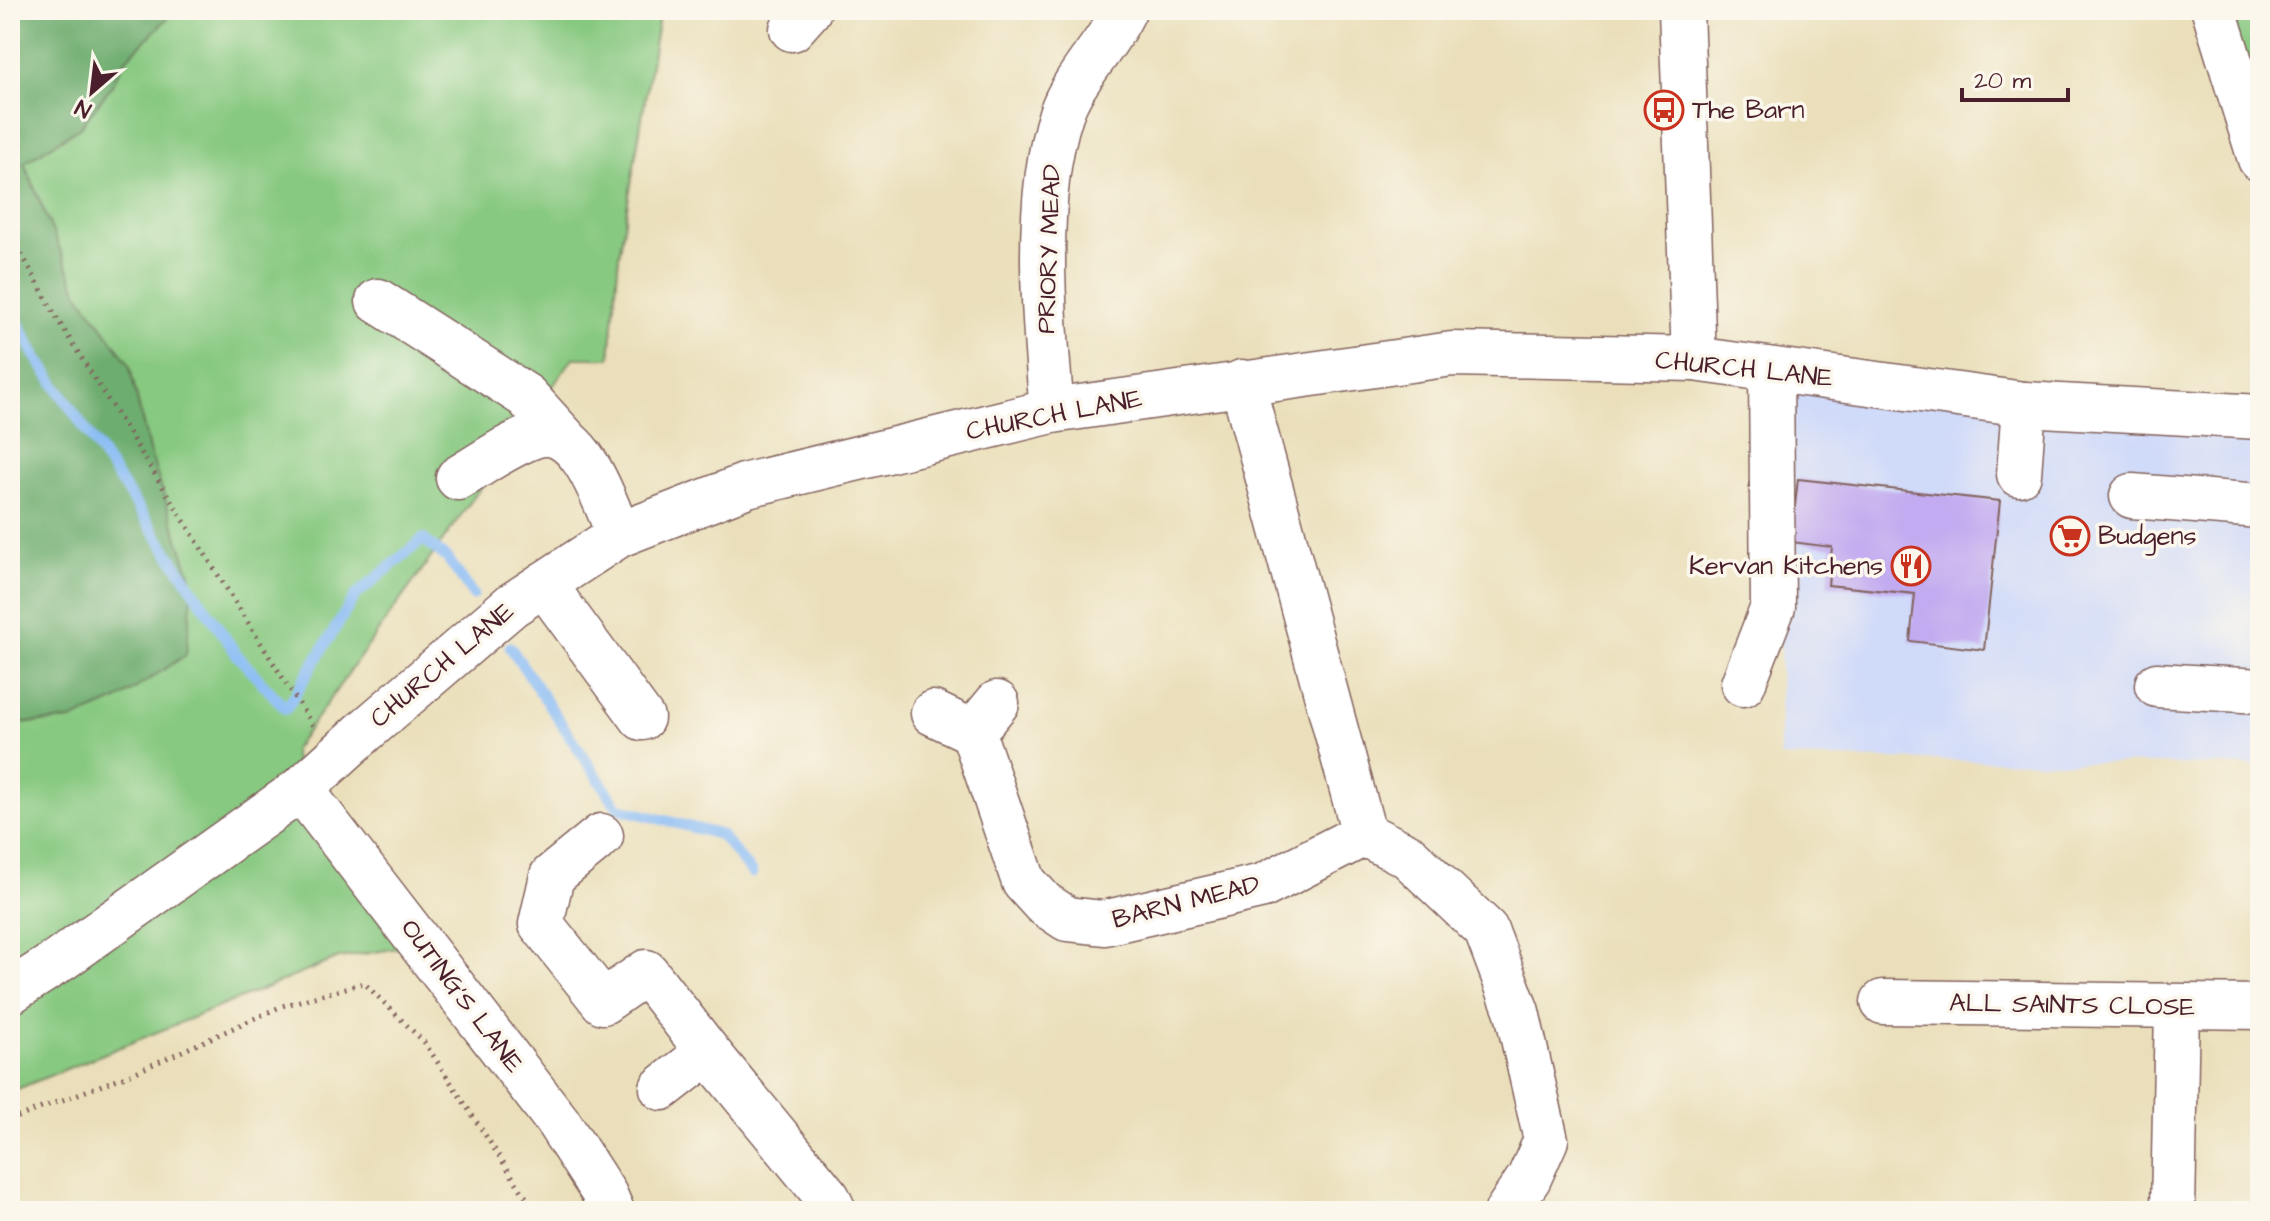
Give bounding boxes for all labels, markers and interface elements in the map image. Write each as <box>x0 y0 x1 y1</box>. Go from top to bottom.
north arrow <box>52 52 132 132</box>
scale bar <box>1962 52 2068 102</box>
text: 20 m <box>1974 64 2031 98</box>
bus stop icon: The Barn <box>1643 89 1685 131</box>
text: N <box>70 91 97 125</box>
place label: The Barn <box>1692 92 1805 128</box>
street label: PRIORY MEAD <box>1028 163 1070 334</box>
street label: CHURCH LANE <box>1654 342 1834 396</box>
street label: CHURCH LANE <box>963 380 1145 450</box>
supermarket icon: Budgens <box>2049 515 2091 557</box>
place label: Budgens <box>2098 518 2197 556</box>
restaurant icon: Kervan Kitchens <box>1890 545 1932 587</box>
place label: Kervan Kitchens <box>1689 548 1883 584</box>
street label: CHURCH LANE <box>362 594 522 736</box>
street label: BARN MEAD <box>1108 866 1264 938</box>
street label: OUTING'S LANE <box>392 912 532 1080</box>
street label: ALL SAINTS CLOSE <box>1949 985 2195 1025</box>

